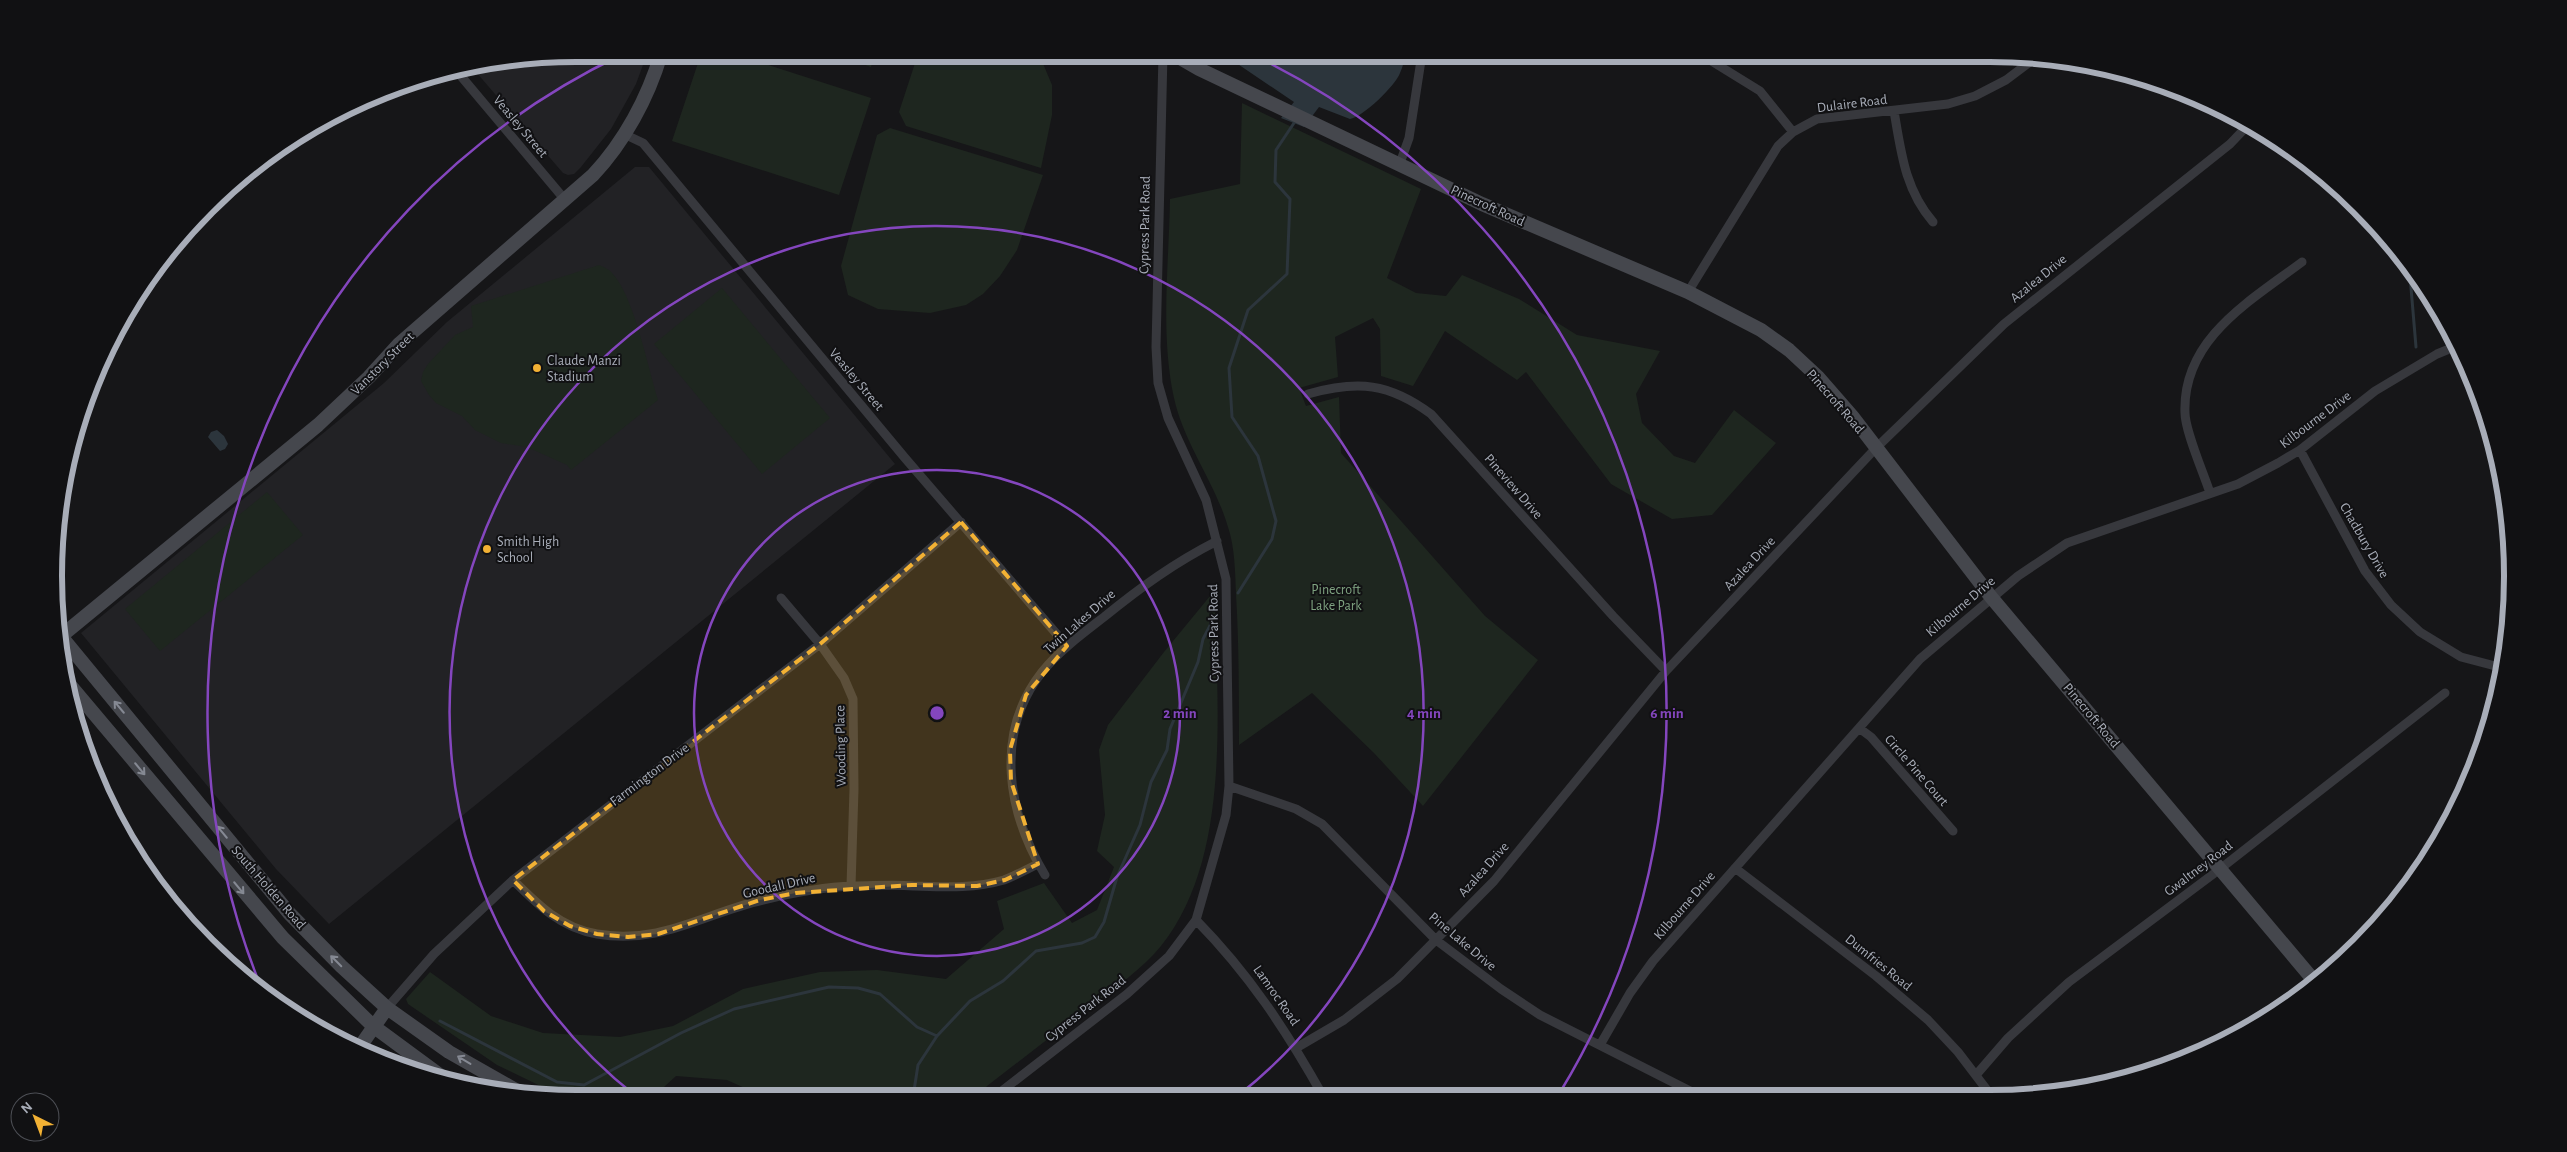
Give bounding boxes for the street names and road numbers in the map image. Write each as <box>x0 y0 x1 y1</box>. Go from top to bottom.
street label: Veasley Street <box>490 93 551 161</box>
street label: Dulaire Road <box>1816 93 1888 115</box>
street label: Cypress Park Road <box>1137 176 1153 274</box>
street label: Pinecroft Road <box>1449 183 1527 229</box>
street label: Azalea Drive <box>2008 252 2070 306</box>
street label: Vanstory Street <box>348 329 417 398</box>
street label: Veasley Street <box>826 346 887 414</box>
street label: Pinecroft Road <box>1804 367 1867 436</box>
street label: Kilbourne Drive <box>2277 389 2354 451</box>
street label: Pineview Drive <box>1481 452 1545 522</box>
street label: Chadbury Drive <box>2337 500 2391 581</box>
street label: Azalea Drive <box>1721 534 1778 593</box>
street label: Kilbourne Drive <box>1924 574 1998 640</box>
street label: Cypress Park Road <box>1206 584 1222 682</box>
street label: Twin Lakes Drive <box>1041 587 1118 656</box>
street label: Pinecroft Road <box>2060 681 2122 751</box>
street label: Wooding Place <box>833 705 849 787</box>
street label: Circle Pine Court <box>1882 732 1951 809</box>
street label: Farmington Drive <box>608 741 692 809</box>
street label: Gwaltney Road <box>2162 839 2235 899</box>
street label: Azalea Drive <box>1456 840 1512 900</box>
street label: South Holden Road <box>228 843 308 932</box>
street label: Kilbourne Drive <box>1652 869 1718 942</box>
street label: Goodall Drive <box>742 871 817 901</box>
street label: Pine Lake Drive <box>1426 910 1499 974</box>
street label: Dumfries Road <box>1842 932 1914 994</box>
street label: Lamroc Road <box>1250 963 1302 1028</box>
street label: Cypress Park Road <box>1043 973 1129 1044</box>

